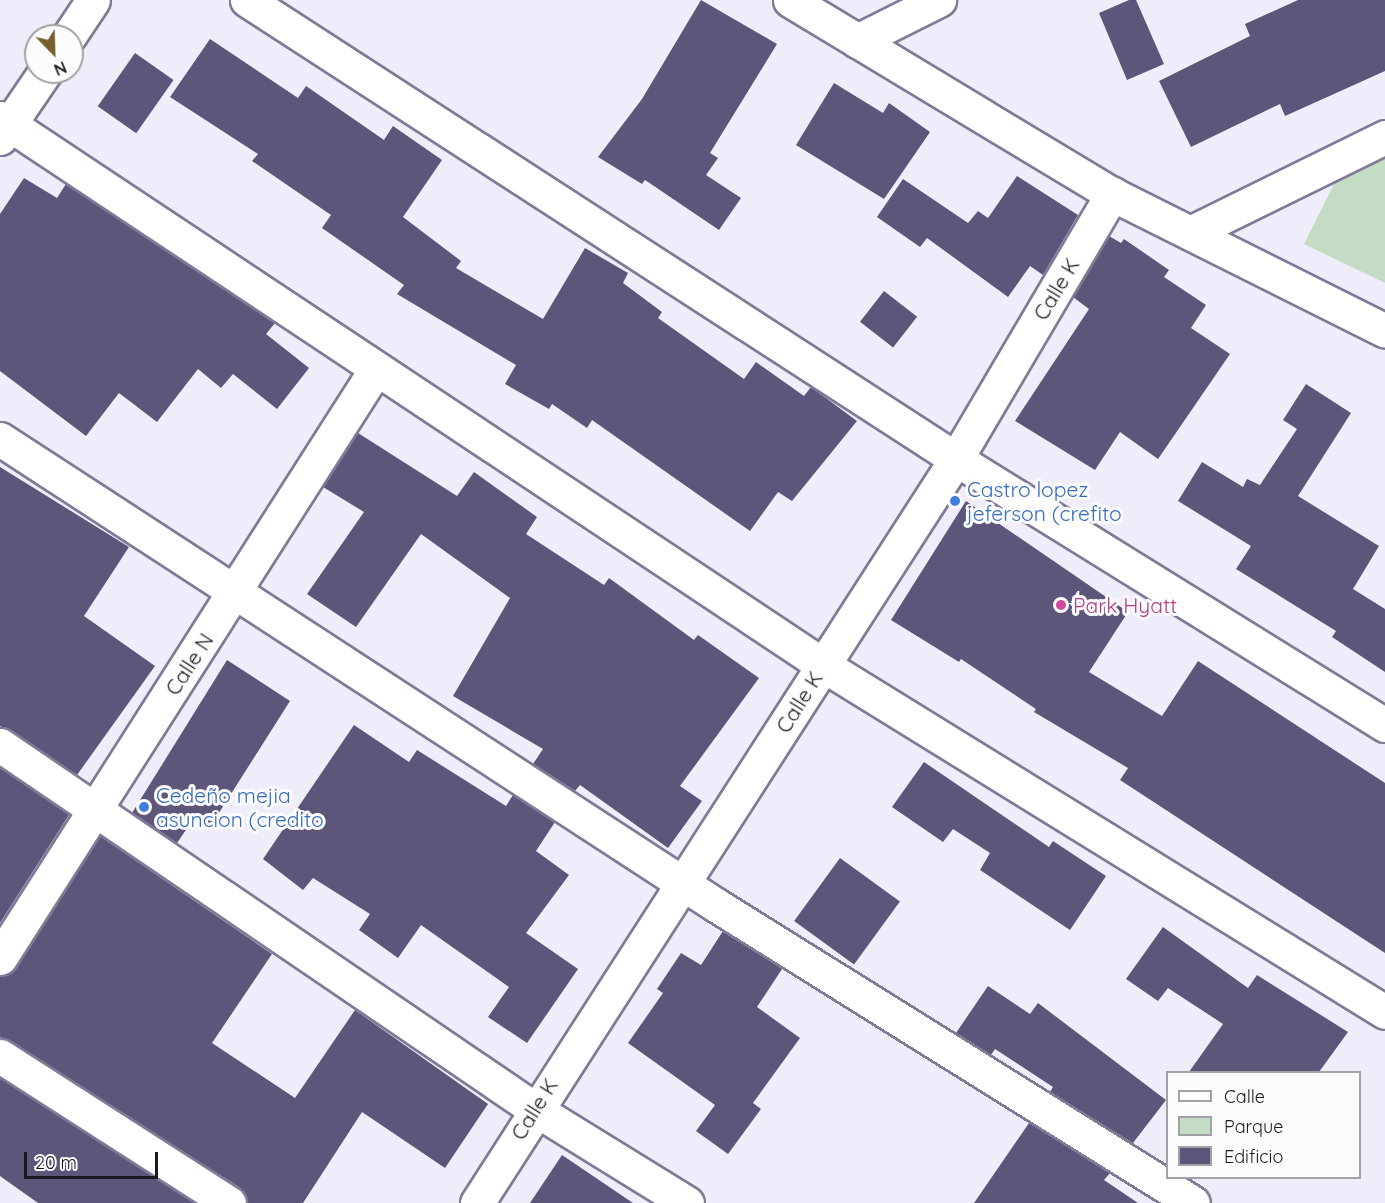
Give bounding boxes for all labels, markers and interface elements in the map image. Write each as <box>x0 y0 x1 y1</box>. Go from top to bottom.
north arrow <box>24 24 84 84</box>
text: N <box>51 57 70 80</box>
street label: Calle K <box>1028 254 1084 324</box>
place label: Castro lopez jeferson (crefito <box>967 476 1122 526</box>
marker: Castro lopez jeferson (crefito <box>948 494 962 508</box>
place label: Park Hyatt <box>1073 592 1177 618</box>
marker: Park Hyatt <box>1054 598 1068 612</box>
street label: Calle N <box>160 628 218 700</box>
street label: Calle K <box>770 667 828 737</box>
place label: Cedeño mejia asuncion (credito <box>156 782 324 832</box>
marker: Cedeño mejia asuncion (credito <box>137 800 151 814</box>
legend <box>1166 1071 1361 1179</box>
street label: Calle K <box>505 1074 563 1144</box>
text: Calle <box>1224 1085 1265 1108</box>
text: Parque <box>1224 1115 1283 1138</box>
scale bar <box>27 1140 160 1178</box>
text: Edificio <box>1224 1145 1283 1168</box>
text: 20 m <box>35 1151 77 1174</box>

